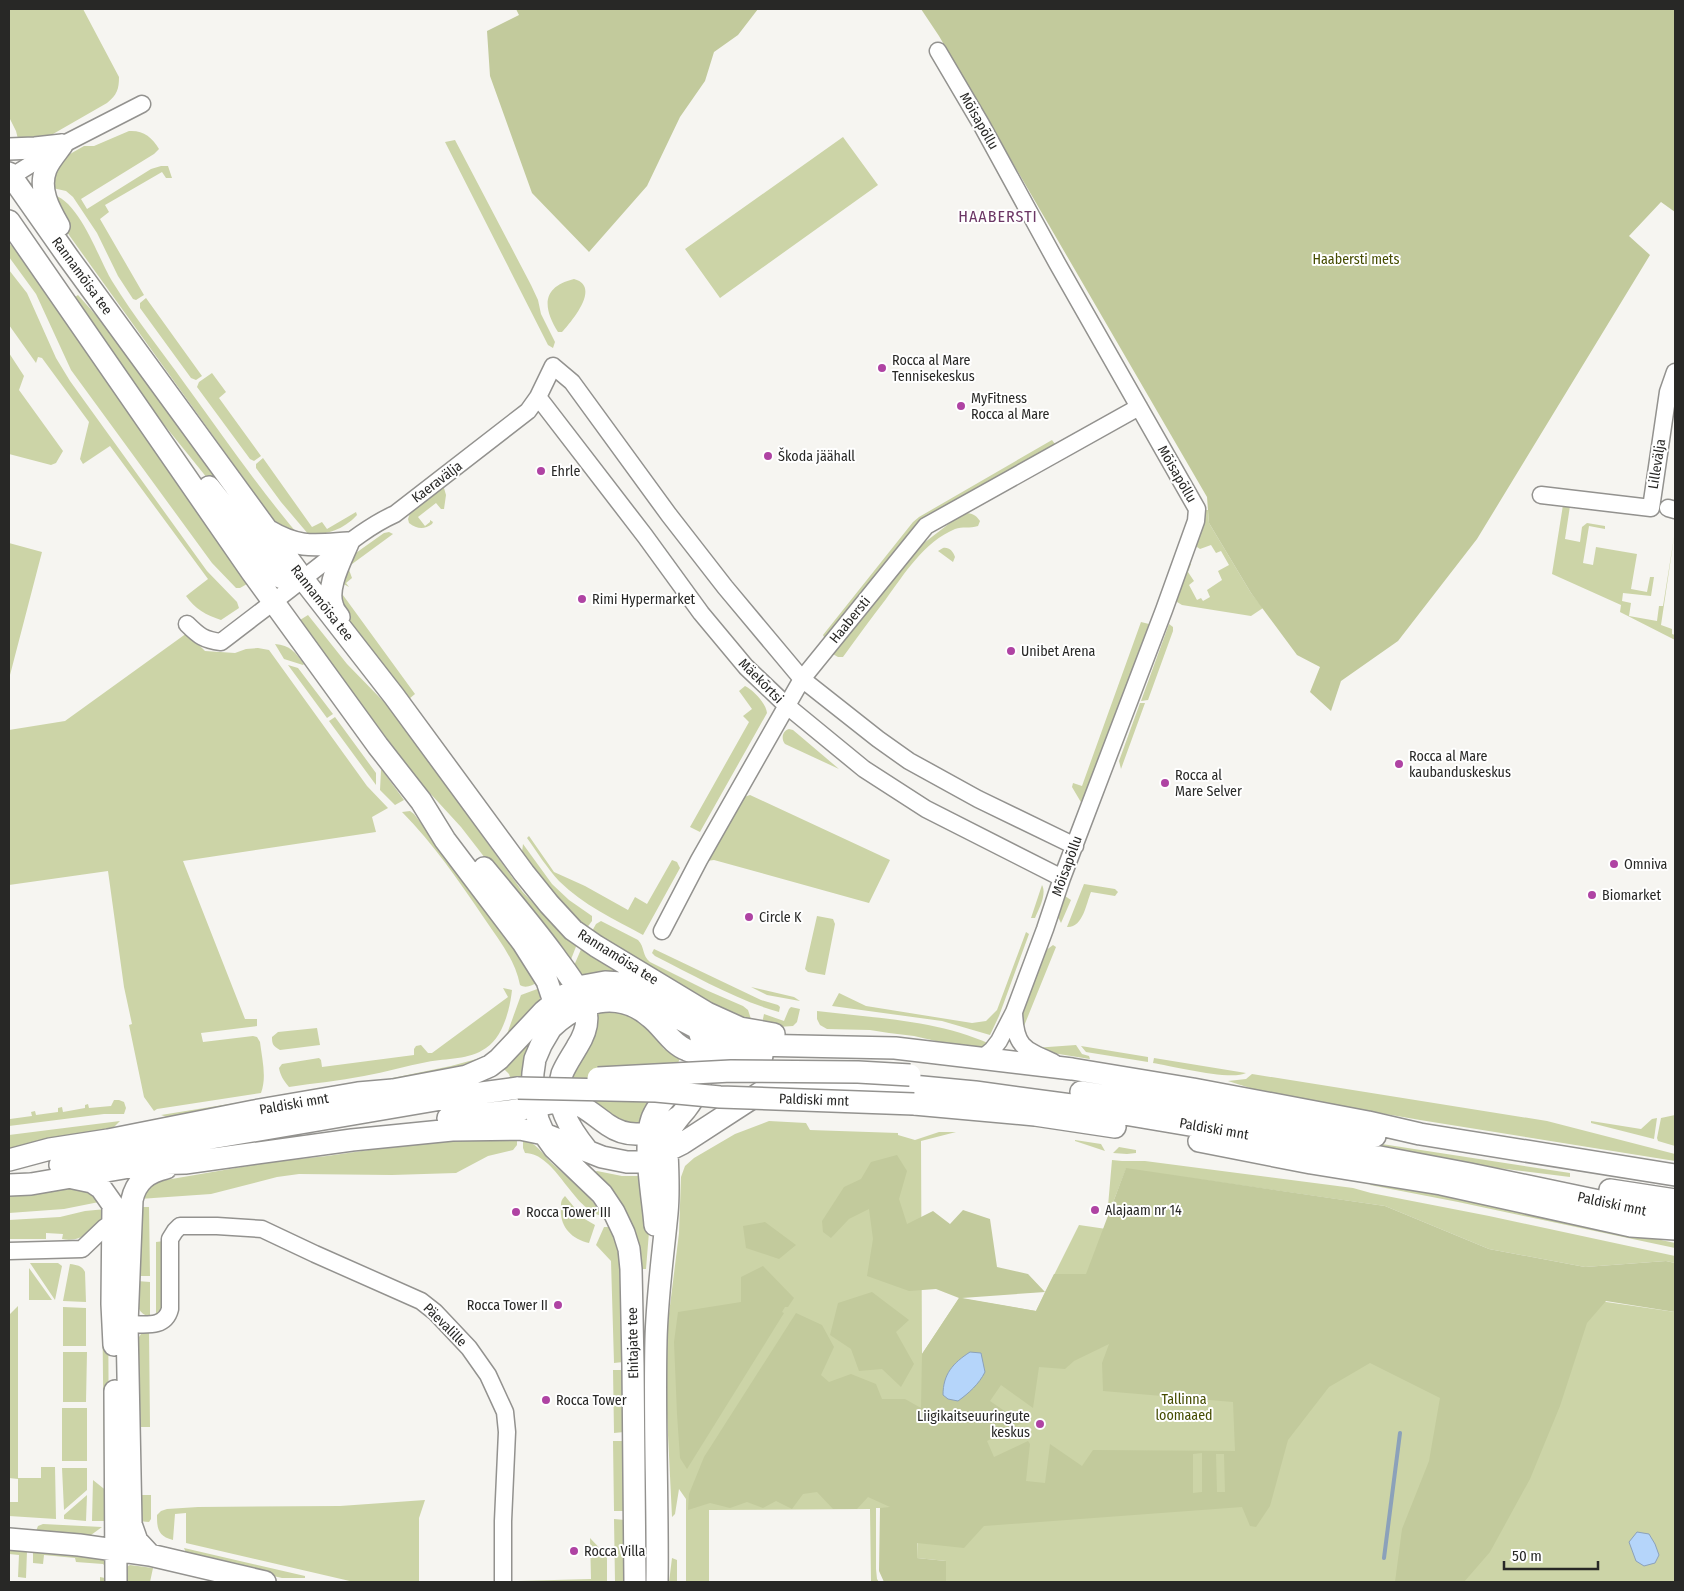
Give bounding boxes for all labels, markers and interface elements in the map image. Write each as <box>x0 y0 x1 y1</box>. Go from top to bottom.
street label: Mõisapõllu <box>956 89 1002 153</box>
district label: HAABERSTI <box>958 207 1038 226</box>
street label: Rannamõisa tee <box>48 234 116 318</box>
park label: Haabersti mets <box>1313 251 1399 268</box>
place label: Rocca al Mare Tennisekeskus <box>892 352 975 385</box>
marker: Rocca al Mare Tennisekeskus <box>876 362 888 374</box>
place label: MyFitness Rocca al Mare <box>971 390 1050 423</box>
marker: MyFitness Rocca al Mare <box>955 400 967 412</box>
street label: Lillevälja <box>1645 437 1669 490</box>
street label: Mõisapõllu <box>1154 442 1200 506</box>
place label: Škoda jäähall <box>778 447 855 465</box>
marker: Škoda jäähall <box>762 450 774 462</box>
street label: Kaeravälja <box>408 457 466 507</box>
place label: Ehrle <box>551 463 580 480</box>
marker: Ehrle <box>535 465 547 477</box>
street label: Rannamõisa tee <box>287 562 357 644</box>
place label: Rimi Hypermarket <box>592 591 696 608</box>
marker: Rimi Hypermarket <box>576 593 588 605</box>
street label: Haabersti <box>826 593 874 647</box>
place label: Unibet Arena <box>1021 643 1096 660</box>
marker: Unibet Arena <box>1005 645 1017 657</box>
street label: Mäekõrtsi <box>735 655 787 707</box>
place label: Rocca al Mare kaubanduskeskus <box>1409 748 1511 781</box>
marker: Rocca al Mare kaubanduskeskus <box>1393 758 1405 770</box>
place label: Rocca al Mare Selver <box>1175 767 1242 800</box>
marker: Rocca al Mare Selver <box>1159 777 1171 789</box>
street label: Mõisapõllu <box>1048 833 1086 899</box>
place label: Omniva <box>1624 856 1667 873</box>
marker: Omniva <box>1608 858 1620 870</box>
place label: Biomarket <box>1602 887 1661 904</box>
marker: Biomarket <box>1586 889 1598 901</box>
place label: Circle K <box>759 909 802 926</box>
marker: Circle K <box>743 911 755 923</box>
street label: Rannamõisa tee <box>575 925 662 989</box>
street label: Paldiski mnt <box>258 1089 330 1118</box>
street label: Paldiski mnt <box>779 1090 850 1110</box>
street label: Paldiski mnt <box>1178 1115 1250 1144</box>
street label: Paldiski mnt <box>1576 1188 1648 1220</box>
place label: Alajaam nr 14 <box>1105 1202 1182 1219</box>
place label: Rocca Tower III <box>526 1204 611 1221</box>
marker: Alajaam nr 14 <box>1089 1204 1101 1216</box>
marker: Rocca Tower III <box>510 1206 522 1218</box>
place label: Rocca Tower II <box>467 1297 548 1314</box>
marker: Rocca Tower II <box>552 1299 564 1311</box>
street label: Päevalille <box>420 1300 470 1350</box>
street label: Ehitajate tee <box>624 1307 642 1379</box>
park label: Tallinna loomaaed <box>1155 1391 1213 1424</box>
place label: Rocca Tower <box>556 1392 627 1409</box>
marker: Rocca Tower <box>540 1394 552 1406</box>
place label: Liigikaitseuuringute keskus <box>917 1408 1030 1441</box>
marker: Liigikaitseuuringute keskus <box>1034 1418 1046 1430</box>
scale bar <box>1504 1538 1598 1570</box>
place label: Rocca Villa <box>584 1543 645 1560</box>
marker: Rocca Villa <box>568 1545 580 1557</box>
text: 50 m <box>1512 1547 1542 1565</box>

